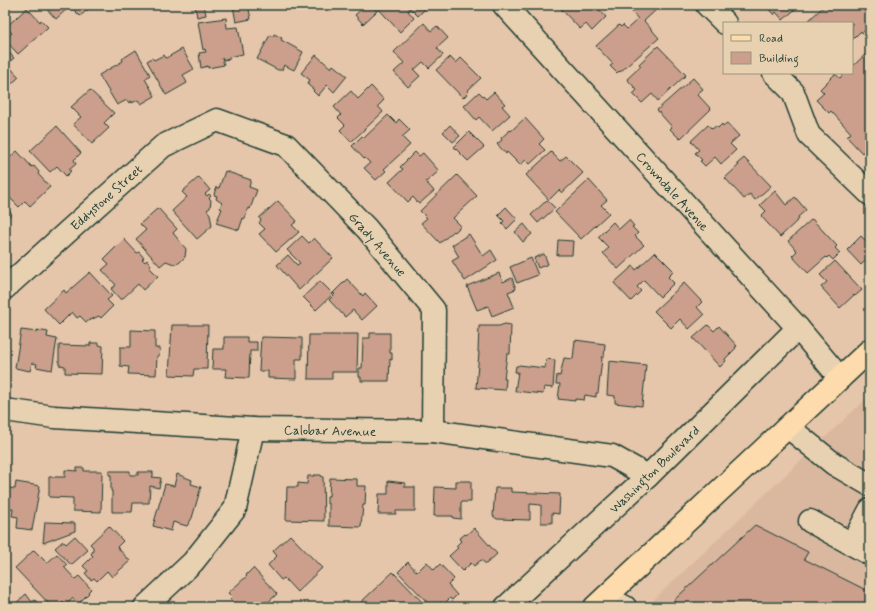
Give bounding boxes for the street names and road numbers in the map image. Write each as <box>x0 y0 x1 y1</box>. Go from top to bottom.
street label: Crowndale Avenue <box>632 149 712 235</box>
street label: Eddystone Street <box>67 161 147 235</box>
street label: Grady Avenue <box>344 209 409 281</box>
street label: Calobar Avenue <box>284 422 376 441</box>
street label: Washington Boulevard <box>606 422 705 519</box>

